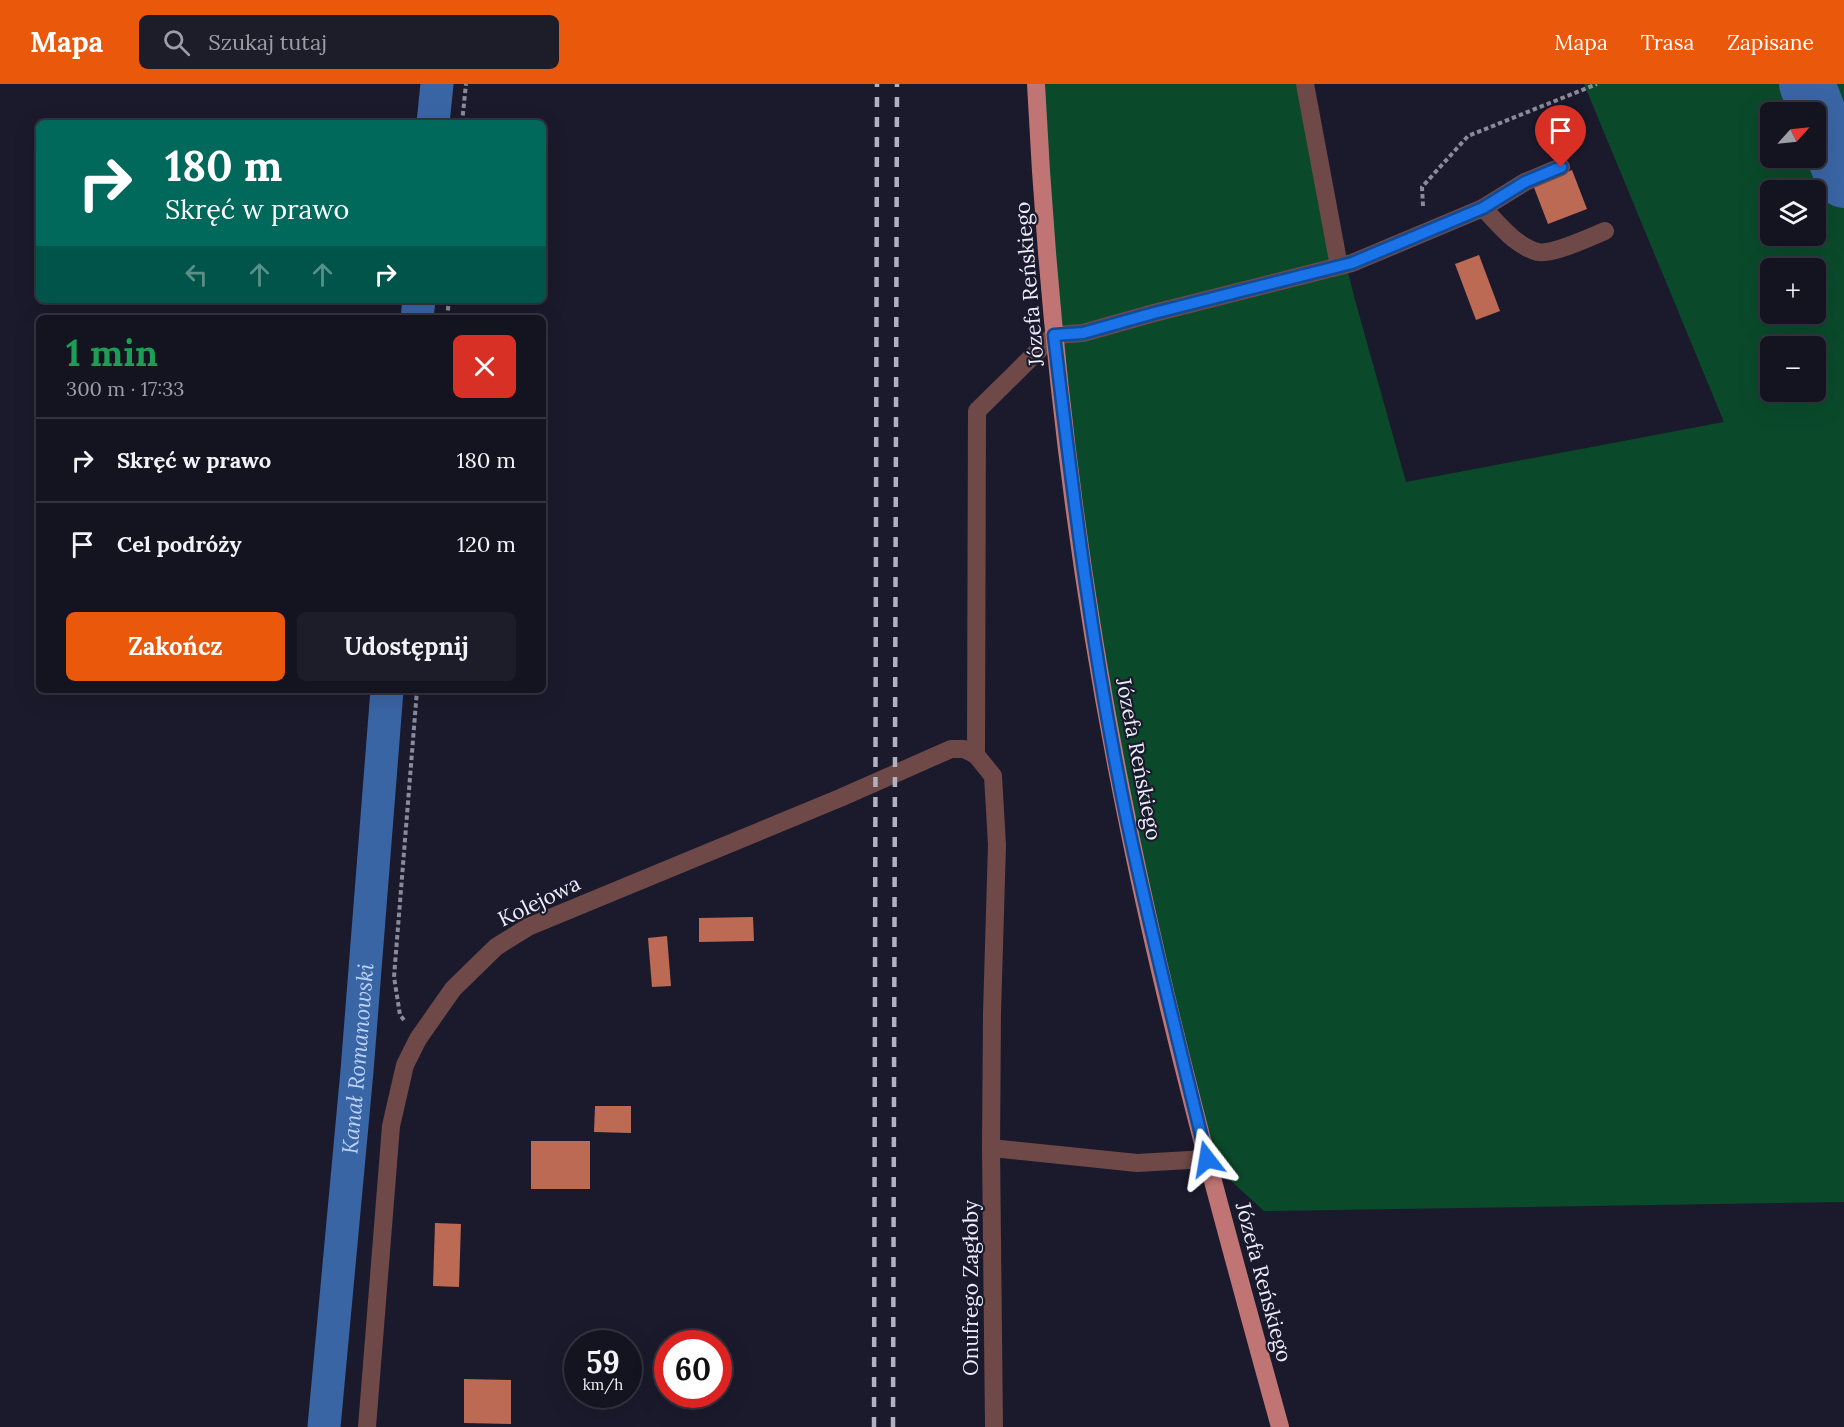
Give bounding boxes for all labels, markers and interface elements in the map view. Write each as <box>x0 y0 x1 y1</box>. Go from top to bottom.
search box <box>139 15 559 69</box>
text: Mapa <box>30 24 103 60</box>
icon: search <box>160 26 193 59</box>
text: Szukaj tutaj <box>208 28 327 56</box>
text: Mapa <box>1554 29 1608 56</box>
text: Trasa <box>1641 29 1694 56</box>
text: Zapisane <box>1727 29 1814 56</box>
north arrow <box>1760 102 1826 168</box>
map controls <box>1760 102 1826 402</box>
pin <box>1535 105 1586 167</box>
icon: arrive <box>1544 114 1577 147</box>
text: 180 m <box>165 139 282 193</box>
icon: right <box>66 144 144 222</box>
button: layers <box>1760 180 1826 246</box>
text: Skręć w prawo <box>165 192 349 226</box>
street label: Józefa Reńskiego <box>1008 201 1050 368</box>
icon: left <box>180 258 213 291</box>
icon: ahead <box>243 258 276 291</box>
icon: ahead <box>306 258 339 291</box>
icon: right <box>369 258 402 291</box>
button: + <box>1760 258 1826 324</box>
text: 1 min <box>66 330 158 376</box>
button: close <box>453 335 516 398</box>
button: − <box>1760 336 1826 402</box>
text: 300 m · 17:33 <box>66 376 184 401</box>
icon: right <box>66 444 99 477</box>
text: Skręć w prawo <box>117 446 271 474</box>
text: 180 m <box>457 446 516 474</box>
icon: arrive <box>66 528 99 561</box>
text: Cel podróży <box>117 530 242 558</box>
text: 120 m <box>457 530 516 558</box>
button: Zakończ <box>66 612 285 681</box>
button: Udostępnij <box>297 612 516 681</box>
street label: Józefa Reńskiego <box>1110 675 1168 842</box>
street label: Kolejowa <box>493 869 585 933</box>
water label: Kanał Romanowski <box>335 962 379 1155</box>
position arrow <box>1175 1127 1239 1191</box>
street label: Józefa Reńskiego <box>1229 1198 1298 1365</box>
street label: Onufrego Zagłoby <box>957 1200 984 1376</box>
speed limit sign: 60 <box>654 1330 732 1408</box>
text: 59 <box>586 1343 620 1381</box>
text: km/h <box>583 1375 623 1394</box>

